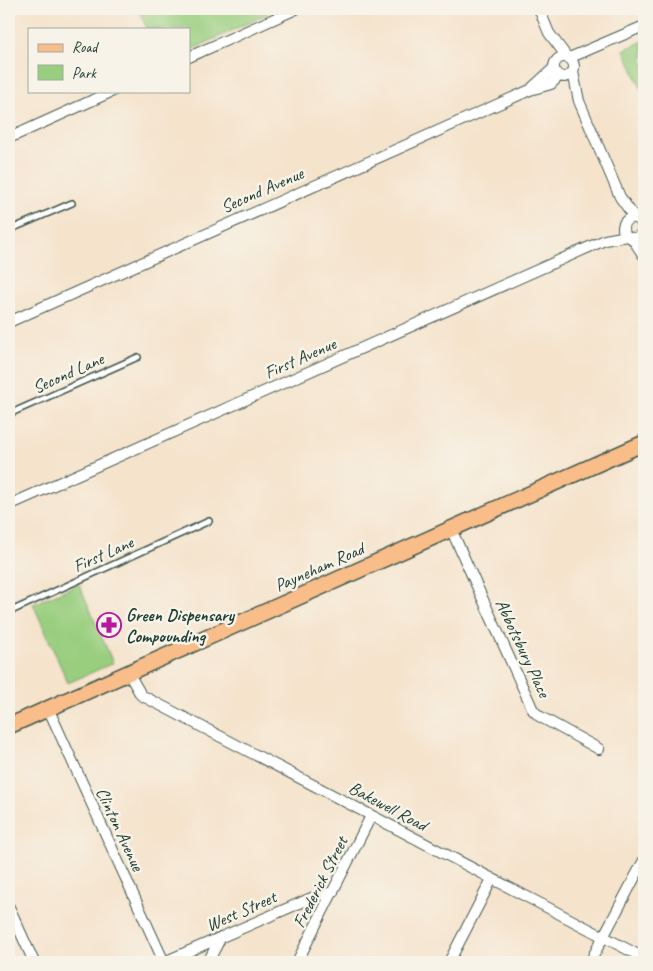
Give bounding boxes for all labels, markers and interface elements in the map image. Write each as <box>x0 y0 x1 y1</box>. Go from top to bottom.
legend <box>28 28 190 92</box>
text: Road <box>72 38 99 57</box>
text: Park <box>72 64 97 83</box>
street label: Second Avenue <box>217 162 308 218</box>
street label: First Avenue <box>261 332 340 384</box>
street label: Second Lane <box>29 347 108 398</box>
street label: First Lane <box>70 531 138 577</box>
street label: Payneham Road <box>271 536 370 596</box>
street label: Abbotsbury Place <box>491 595 556 702</box>
place label: Green Dispensary Compounding <box>126 604 236 647</box>
pharmacy icon: Green Dispensary Compounding <box>96 612 122 638</box>
street label: Bakewell Road <box>345 776 433 837</box>
street label: Clinton Avenue <box>91 784 149 875</box>
street label: Frederick Street <box>288 831 353 931</box>
street label: West Street <box>203 885 281 936</box>

